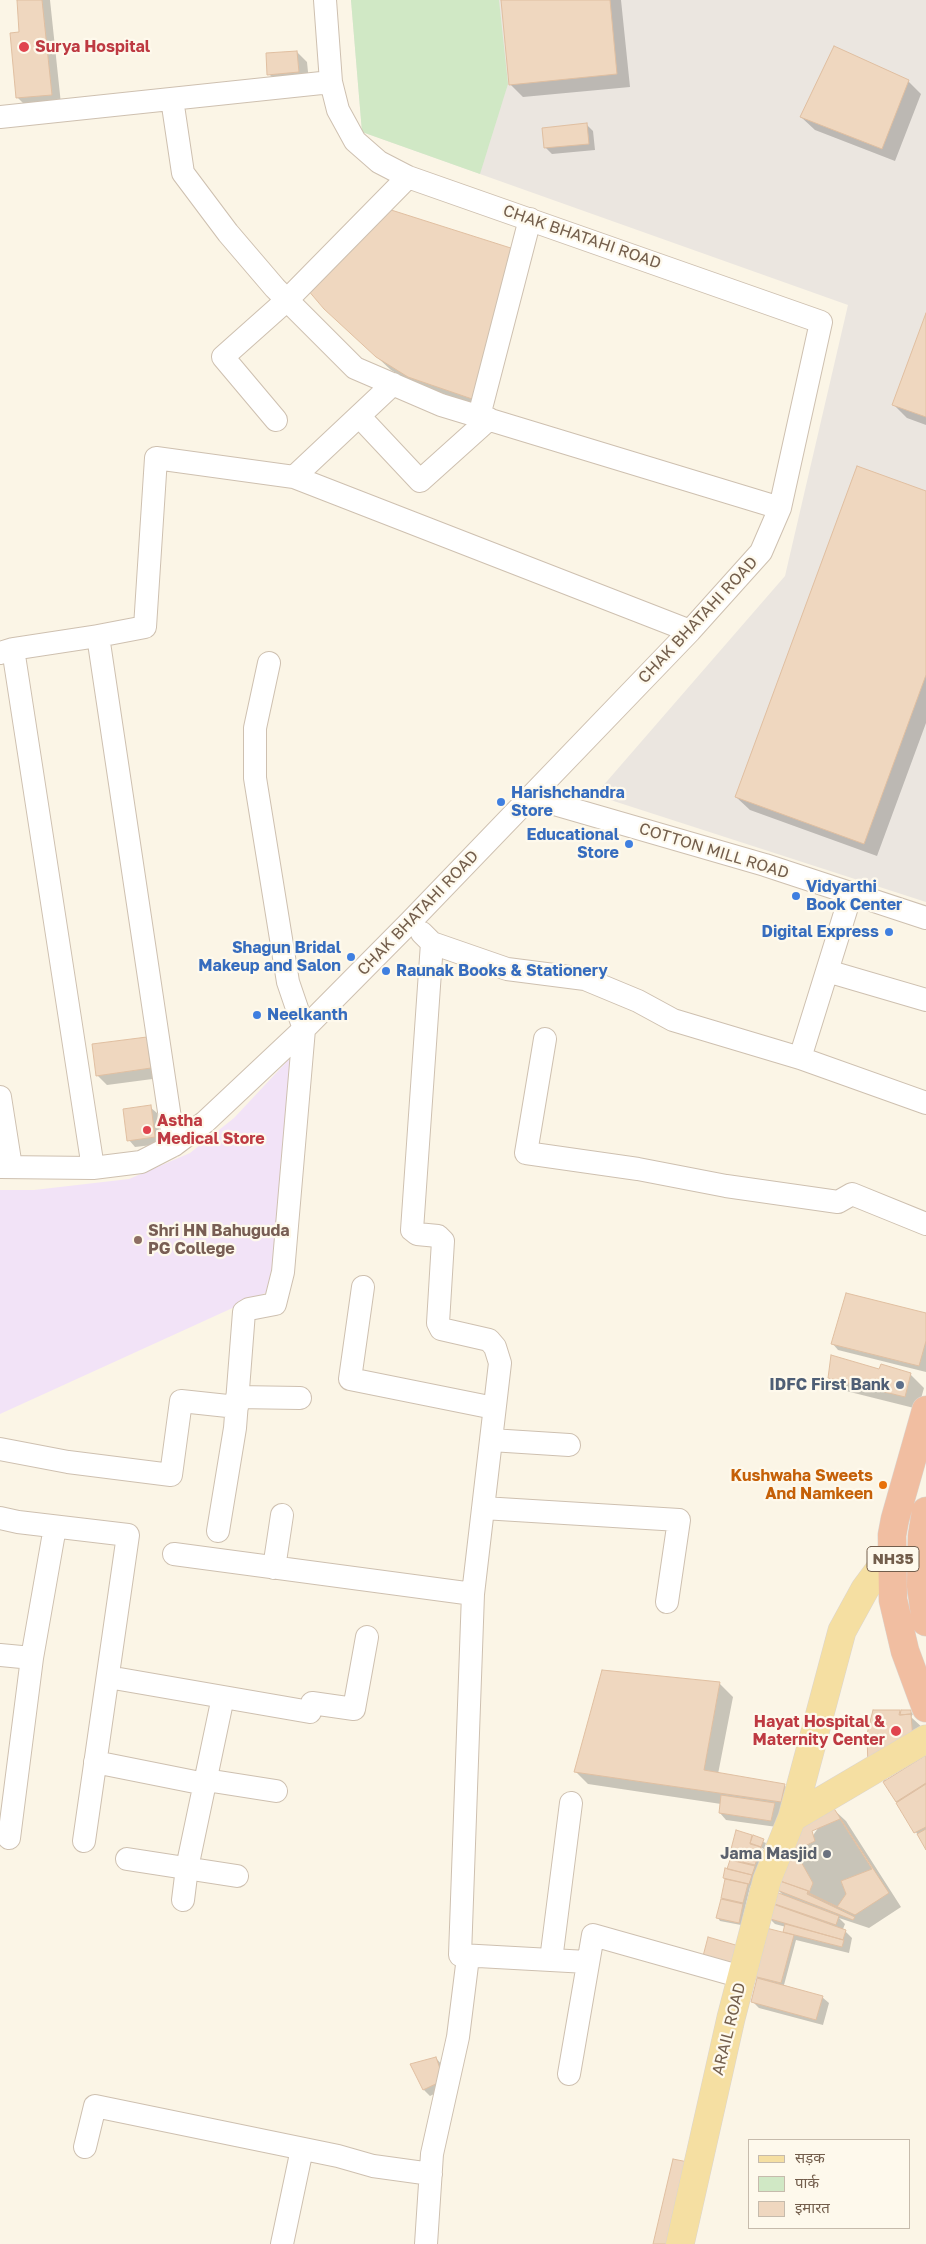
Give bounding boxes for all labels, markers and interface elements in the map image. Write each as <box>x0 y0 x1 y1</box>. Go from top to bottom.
place label: Surya Hospital <box>35 37 150 57</box>
marker: Surya Hospital <box>17 40 31 54</box>
street label: CHAK BHATAHI ROAD <box>500 201 664 273</box>
street label: CHAK BHATAHI ROAD <box>634 553 762 687</box>
place label: Harishchandra Store <box>511 783 625 821</box>
marker: Harishchandra Store <box>495 796 507 808</box>
street label: COTTON MILL ROAD <box>637 819 791 883</box>
place label: Educational Store <box>527 825 619 863</box>
marker: Educational Store <box>623 838 635 850</box>
street label: CHAK BHATAHI ROAD <box>353 847 483 979</box>
place label: Vidyarthi Book Center <box>806 877 902 915</box>
marker: Vidyarthi Book Center <box>790 890 802 902</box>
place label: Digital Express <box>761 922 879 942</box>
marker: Digital Express <box>883 926 895 938</box>
place label: Shagun Bridal Makeup and Salon <box>198 938 341 976</box>
marker: Shagun Bridal Makeup and Salon <box>345 951 357 963</box>
place label: Raunak Books & Stationery <box>396 961 608 981</box>
marker: Raunak Books & Stationery <box>380 965 392 977</box>
place label: Neelkanth <box>267 1005 348 1025</box>
marker: Neelkanth <box>251 1009 263 1021</box>
place label: Astha Medical Store <box>157 1111 265 1149</box>
marker: Astha Medical Store <box>141 1124 153 1136</box>
place label: Shri HN Bahuguda PG College <box>148 1221 290 1259</box>
marker: Shri HN Bahuguda PG College <box>132 1234 144 1246</box>
place label: IDFC First Bank <box>769 1375 890 1395</box>
marker: IDFC First Bank <box>894 1379 906 1391</box>
place label: Kushwaha Sweets And Namkeen <box>731 1466 873 1504</box>
marker: Kushwaha Sweets And Namkeen <box>877 1479 889 1491</box>
road number: NH35 <box>867 1546 919 1572</box>
place label: Hayat Hospital & Maternity Center <box>753 1712 885 1750</box>
marker: Hayat Hospital & Maternity Center <box>889 1724 903 1738</box>
place label: Jama Masjid <box>720 1844 817 1864</box>
marker: Jama Masjid <box>821 1848 833 1860</box>
street label: ARAIL ROAD <box>708 1981 750 2077</box>
legend <box>748 2139 911 2229</box>
text: सड़क <box>795 2148 825 2166</box>
text: पार्क <box>795 2173 819 2191</box>
text: इमारत <box>795 2198 830 2216</box>

